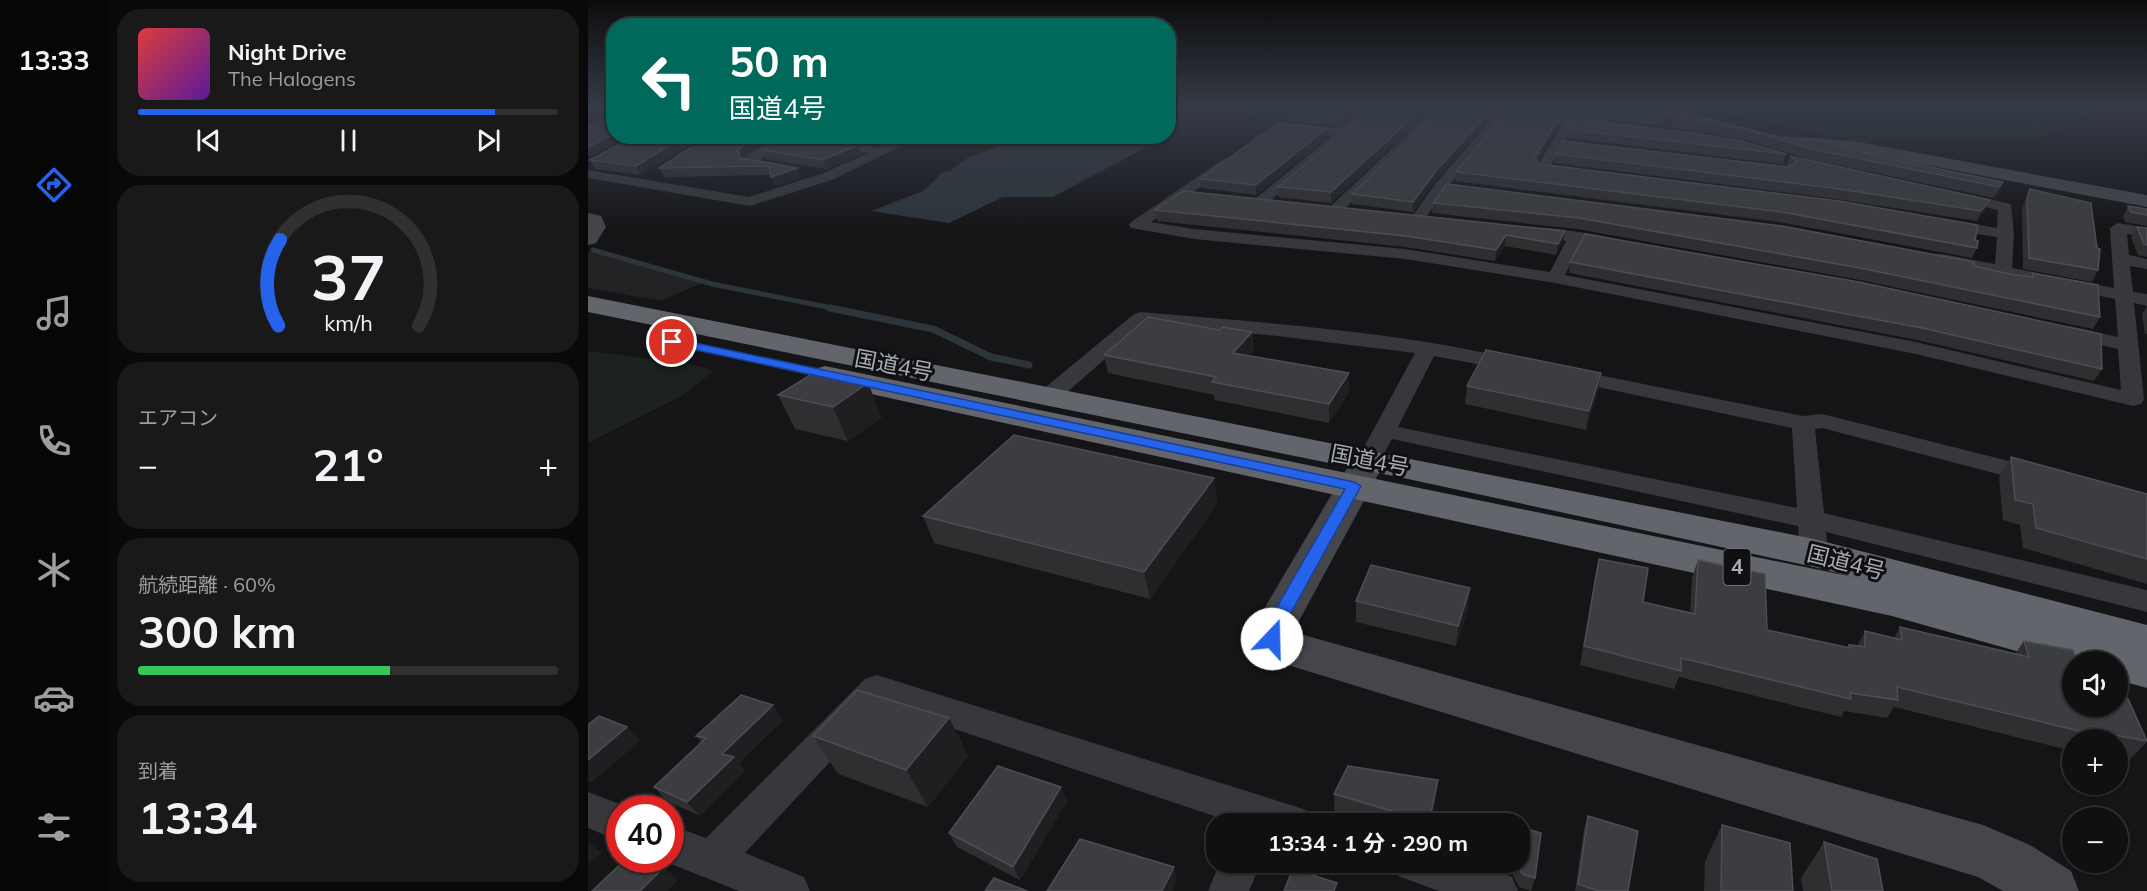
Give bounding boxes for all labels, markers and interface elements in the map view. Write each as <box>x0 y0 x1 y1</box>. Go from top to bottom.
text: 50 m <box>729 35 829 88</box>
text: Night Drive <box>228 38 347 66</box>
icon: left <box>630 42 708 120</box>
text: 13:33 <box>18 43 90 77</box>
text: The Halogens <box>228 66 356 91</box>
text: 国道4号 <box>729 91 826 125</box>
icon: previous <box>192 124 225 157</box>
icon: pause <box>332 124 365 157</box>
icon: next <box>472 124 505 157</box>
icon: directions <box>33 164 75 206</box>
text: 37 <box>311 237 385 316</box>
icon: music <box>33 292 75 334</box>
text: km/h <box>324 310 372 337</box>
pin <box>646 316 697 367</box>
icon: arrive <box>655 325 688 358</box>
street label: 国道4号 <box>852 344 936 386</box>
text: エアコン <box>138 405 218 430</box>
icon: phone <box>33 420 75 462</box>
text: 21° <box>312 436 384 492</box>
street label: 国道4号 <box>1328 439 1412 481</box>
text: − <box>138 444 158 485</box>
text: + <box>538 444 558 485</box>
street label: 国道4号 <box>1804 539 1888 585</box>
icon: climate <box>33 549 75 591</box>
road number: 4 <box>1724 549 1750 585</box>
text: 航続距離 · 60% <box>138 572 276 597</box>
text: 300 km <box>138 603 297 659</box>
position arrow <box>1240 607 1304 671</box>
map controls <box>2062 651 2128 873</box>
button: sound <box>2062 651 2128 717</box>
icon: car <box>33 677 75 719</box>
button: + <box>2062 729 2128 795</box>
text: 到着 <box>138 758 178 783</box>
text: 13:34 <box>138 789 257 845</box>
speed limit sign: 40 <box>606 795 684 873</box>
icon: filters <box>33 806 75 848</box>
button: − <box>2062 807 2128 873</box>
text: 13:34 · 1 分 · 290 m <box>1268 829 1468 857</box>

